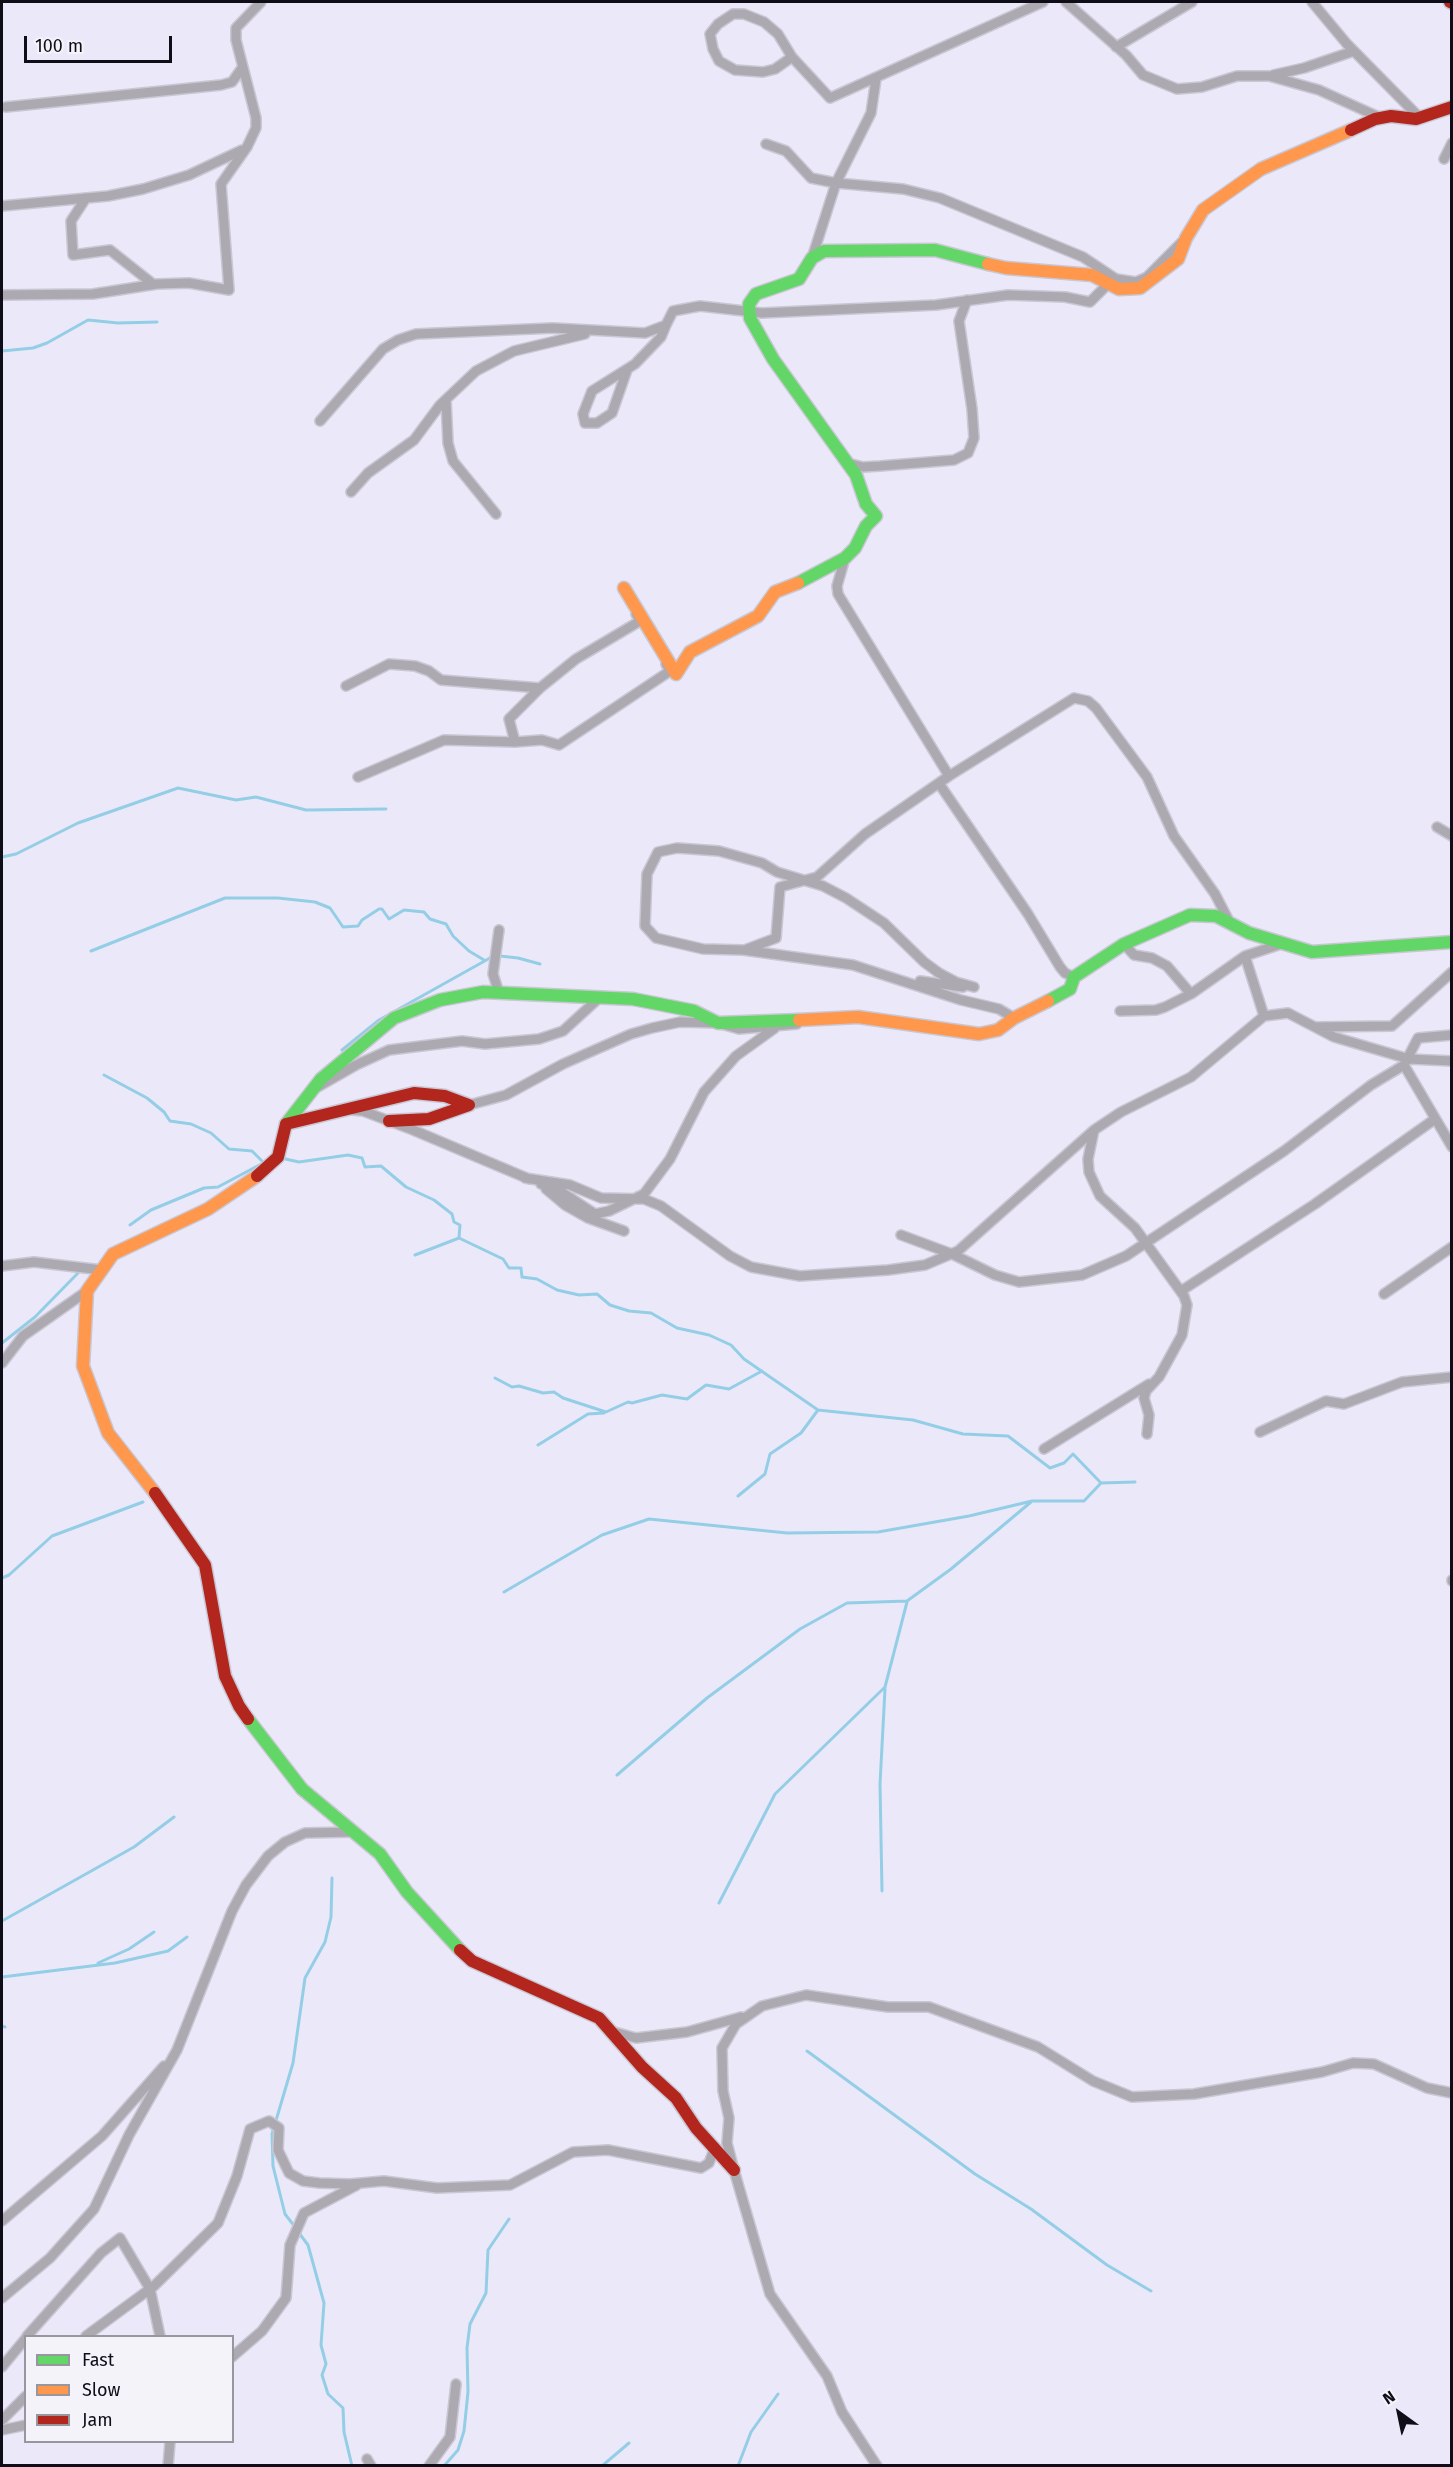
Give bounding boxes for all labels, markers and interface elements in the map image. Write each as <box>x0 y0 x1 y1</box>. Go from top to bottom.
scale bar <box>27 24 176 62</box>
text: 100 m <box>35 35 83 57</box>
legend <box>24 2335 234 2443</box>
text: Fast <box>82 2349 114 2371</box>
text: Slow <box>82 2379 120 2401</box>
north arrow <box>1369 2383 1429 2443</box>
text: N <box>1379 2387 1399 2408</box>
text: Jam <box>82 2409 113 2431</box>

